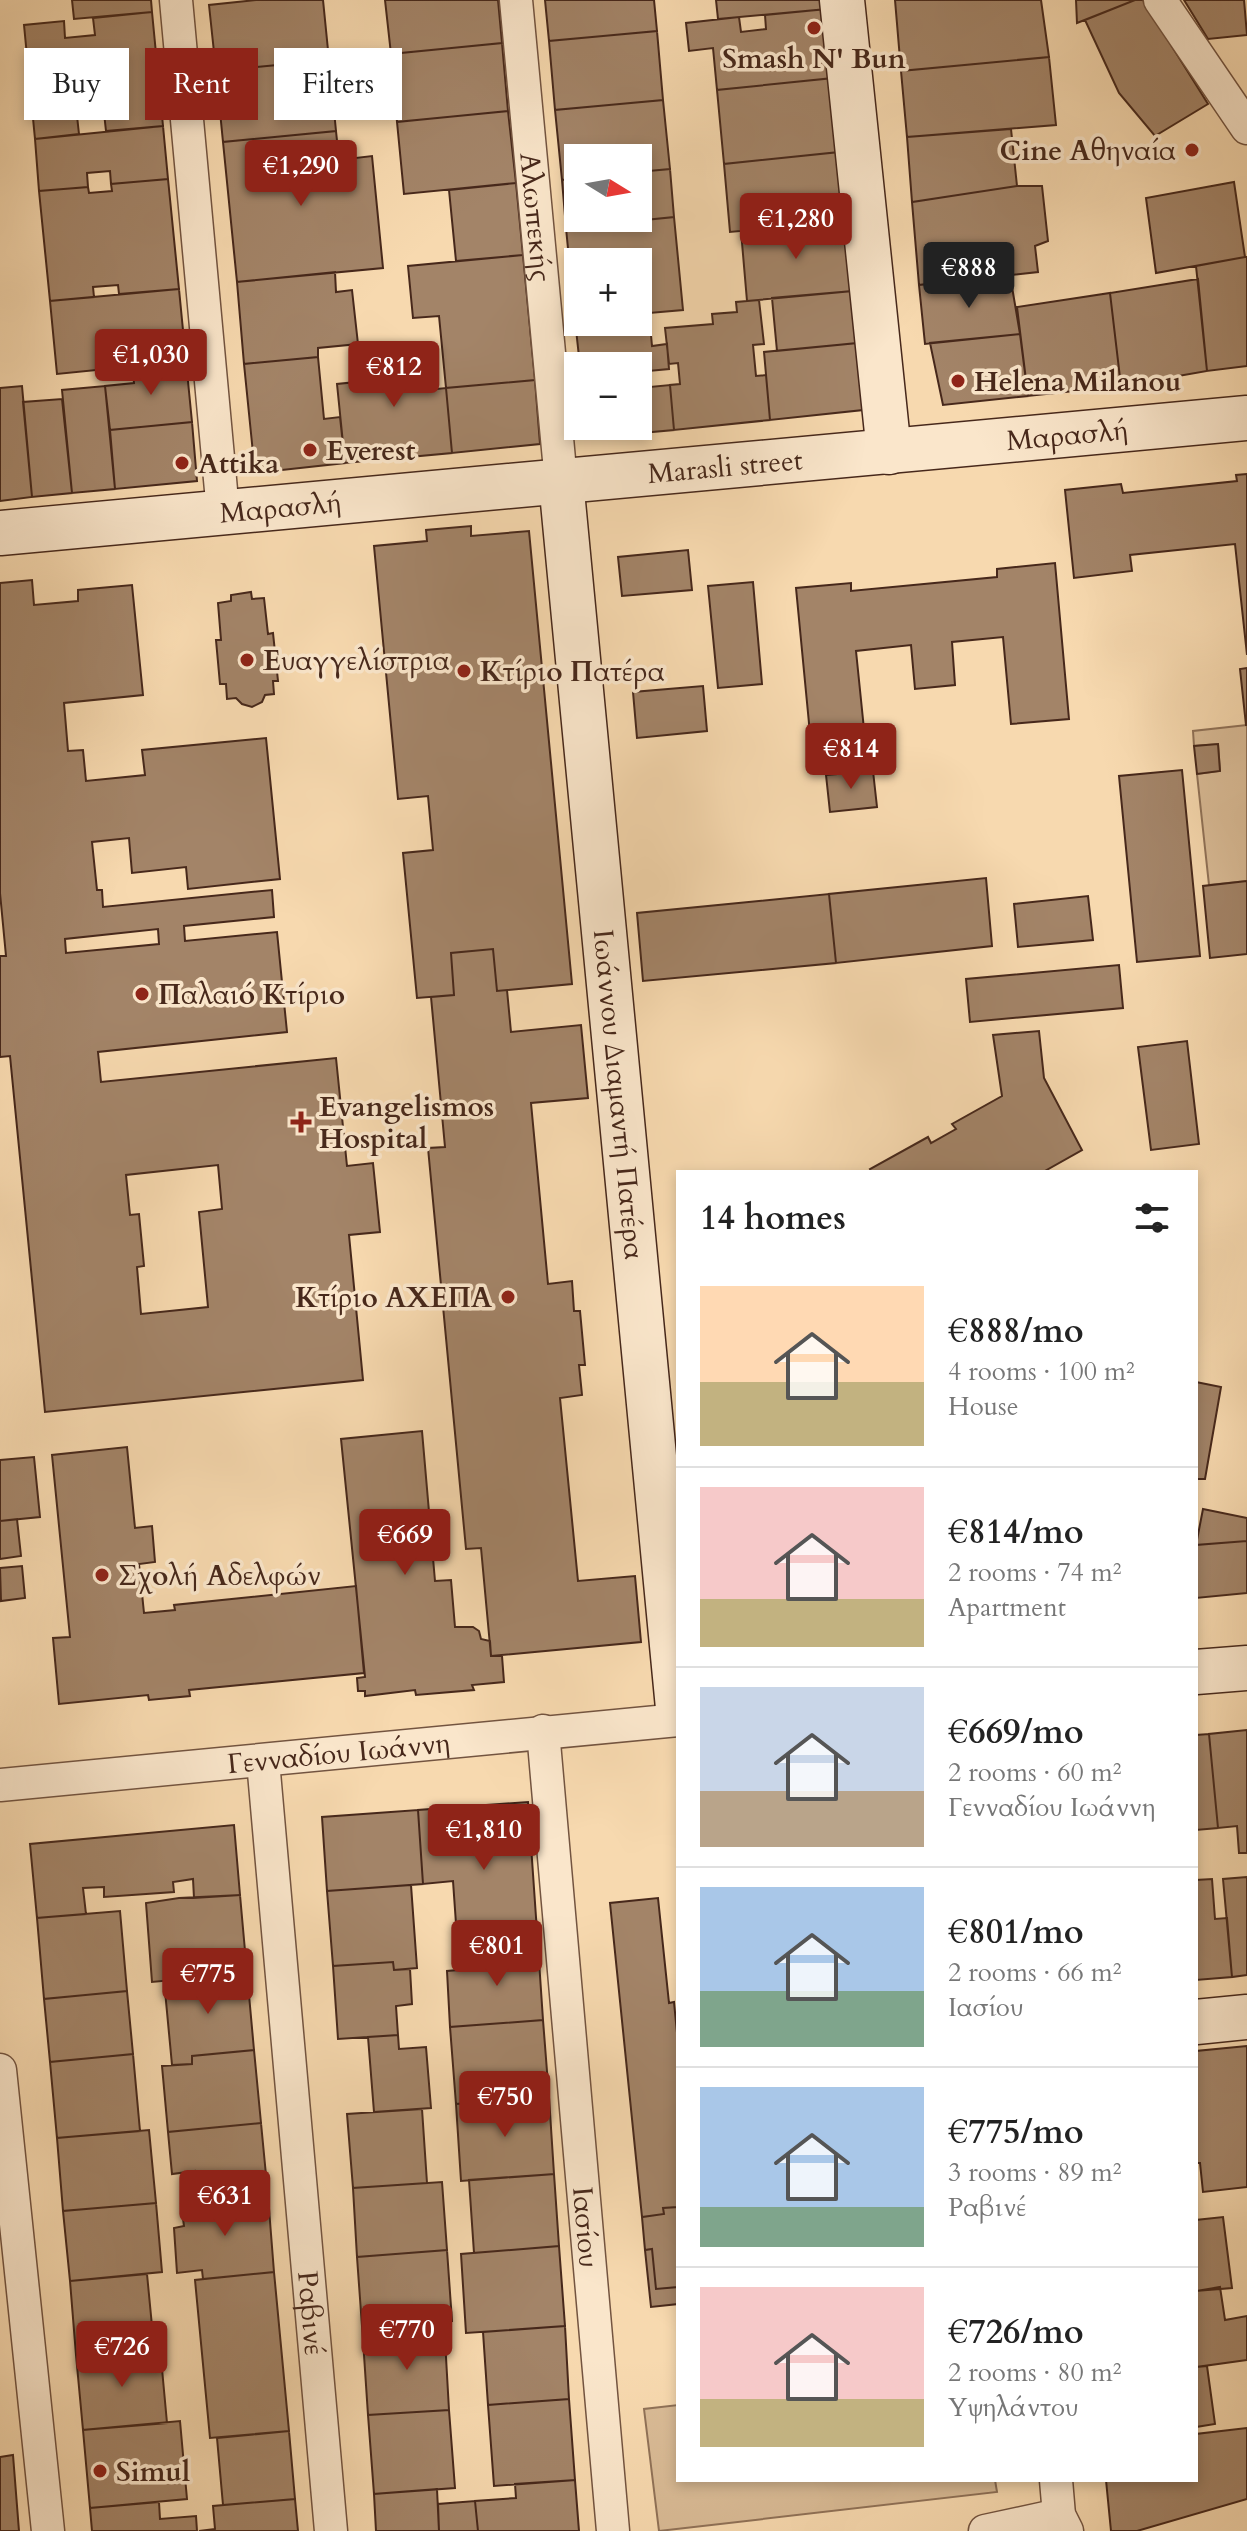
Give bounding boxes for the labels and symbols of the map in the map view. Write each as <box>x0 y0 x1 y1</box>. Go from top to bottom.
marker: Smash N' Bun <box>805 19 823 37</box>
place label: Smash N' Bun <box>722 40 906 78</box>
place label: Cine Αθηναία <box>1000 132 1176 170</box>
pin: €1,290 <box>236 140 366 208</box>
marker: Cine Αθηναία <box>1183 141 1201 159</box>
north arrow <box>564 144 652 232</box>
street label: Αλωπεκής <box>510 151 560 283</box>
pin: €1,280 <box>731 193 861 261</box>
pin: €888 <box>922 242 1016 310</box>
pin: €1,030 <box>86 329 216 397</box>
pin: €812 <box>347 341 441 409</box>
place label: Helena Milanou <box>974 363 1181 401</box>
marker: Helena Milanou <box>949 372 967 390</box>
street label: Μαρασλή <box>1005 411 1131 460</box>
place label: Everest <box>326 432 416 470</box>
marker: Everest <box>301 441 319 459</box>
street label: Marasli street <box>646 441 804 493</box>
place label: Attika <box>198 445 279 483</box>
marker: Attika <box>173 454 191 472</box>
street label: Μαρασλή <box>218 484 344 533</box>
place label: Ευαγγελίστρια <box>263 642 450 680</box>
marker: Ευαγγελίστρια <box>238 651 256 669</box>
place label: Κτίριο Πατέρα <box>480 653 665 691</box>
marker: Κτίριο Πατέρα <box>455 662 473 680</box>
pin: €814 <box>804 723 898 791</box>
street label: Ιωάννου Διαμαντή Πατέρα <box>584 927 653 1261</box>
place label: Παλαιό Κτίριο <box>158 976 345 1014</box>
marker: Παλαιό Κτίριο <box>133 985 151 1003</box>
place label: Evangelismos Hospital <box>319 1088 494 1158</box>
marker: Evangelismos Hospital <box>290 1111 312 1133</box>
place label: Κτίριο ΑΧΕΠΑ <box>295 1279 492 1317</box>
marker: Κτίριο ΑΧΕΠΑ <box>499 1288 517 1306</box>
pin: €669 <box>358 1509 452 1577</box>
place label: Σχολή Αδελφών <box>118 1557 321 1595</box>
marker: Σχολή Αδελφών <box>93 1566 111 1584</box>
street label: Γενναδίου Ιωάννη <box>226 1724 452 1783</box>
pin: €1,810 <box>419 1804 549 1872</box>
pin: €801 <box>450 1920 544 1988</box>
pin: €775 <box>161 1948 255 2016</box>
pin: €750 <box>458 2071 552 2139</box>
pin: €631 <box>178 2170 272 2238</box>
street label: Ιασίου <box>563 2185 608 2269</box>
street label: Ραβινέ <box>288 2269 333 2357</box>
pin: €770 <box>360 2304 454 2372</box>
pin: €726 <box>75 2321 169 2389</box>
place label: Simul <box>116 2453 190 2491</box>
marker: Simul <box>91 2462 109 2480</box>

